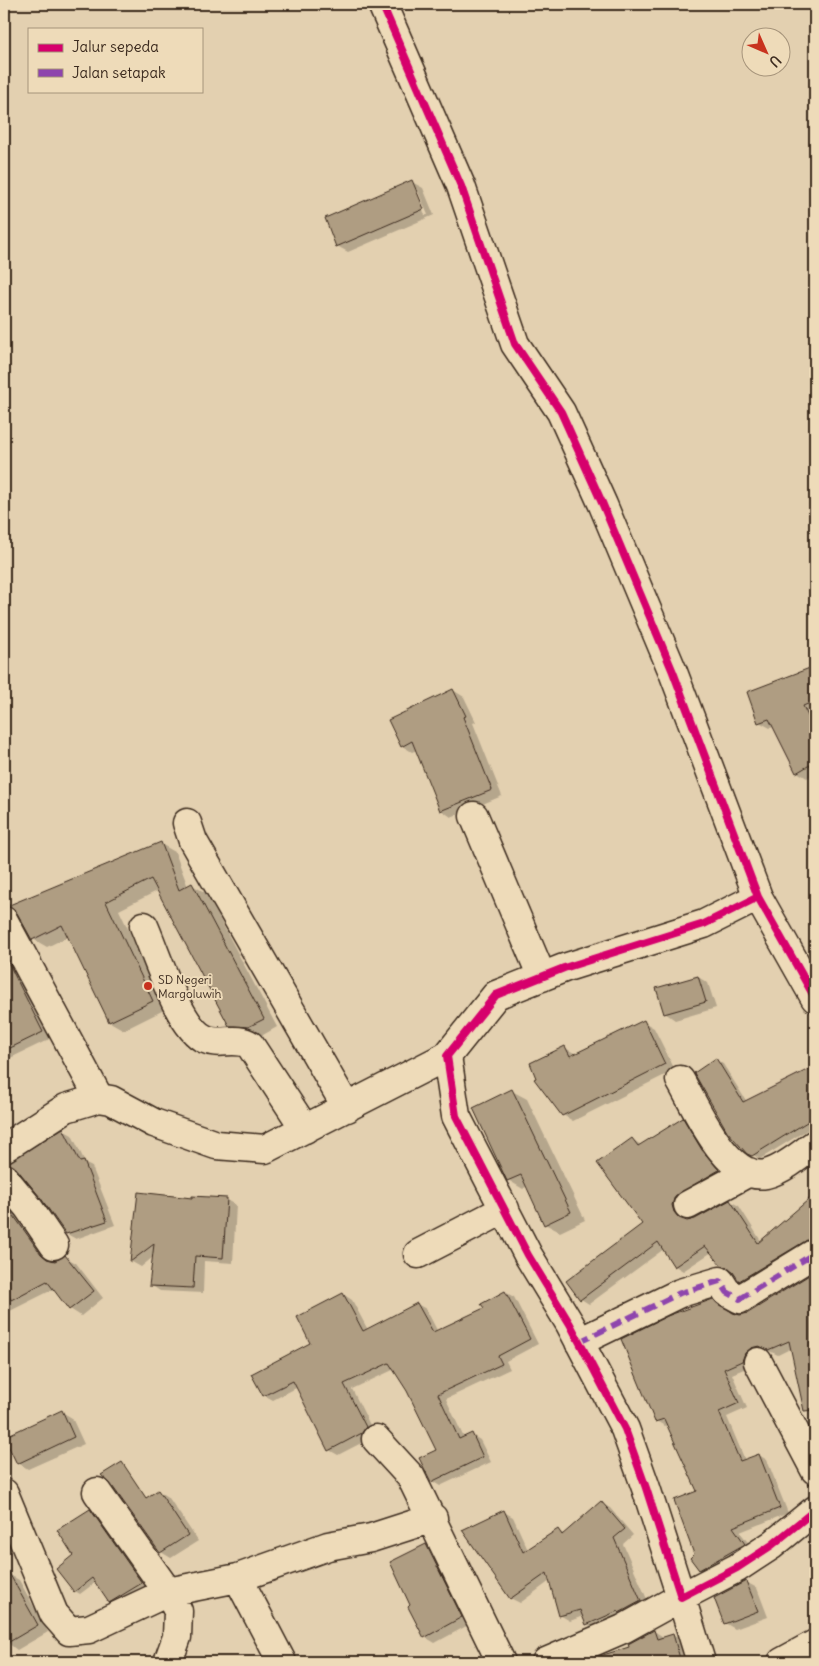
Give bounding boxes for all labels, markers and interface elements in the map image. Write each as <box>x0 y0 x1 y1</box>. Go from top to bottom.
legend <box>28 28 202 92</box>
north arrow <box>742 28 792 78</box>
text: Jalur sepeda <box>72 37 159 56</box>
text: U <box>765 51 785 71</box>
text: Jalan setapak <box>72 63 166 82</box>
place label: SD Negeri Margoluwih <box>158 972 222 1001</box>
marker: SD Negeri Margoluwih <box>142 980 154 992</box>

